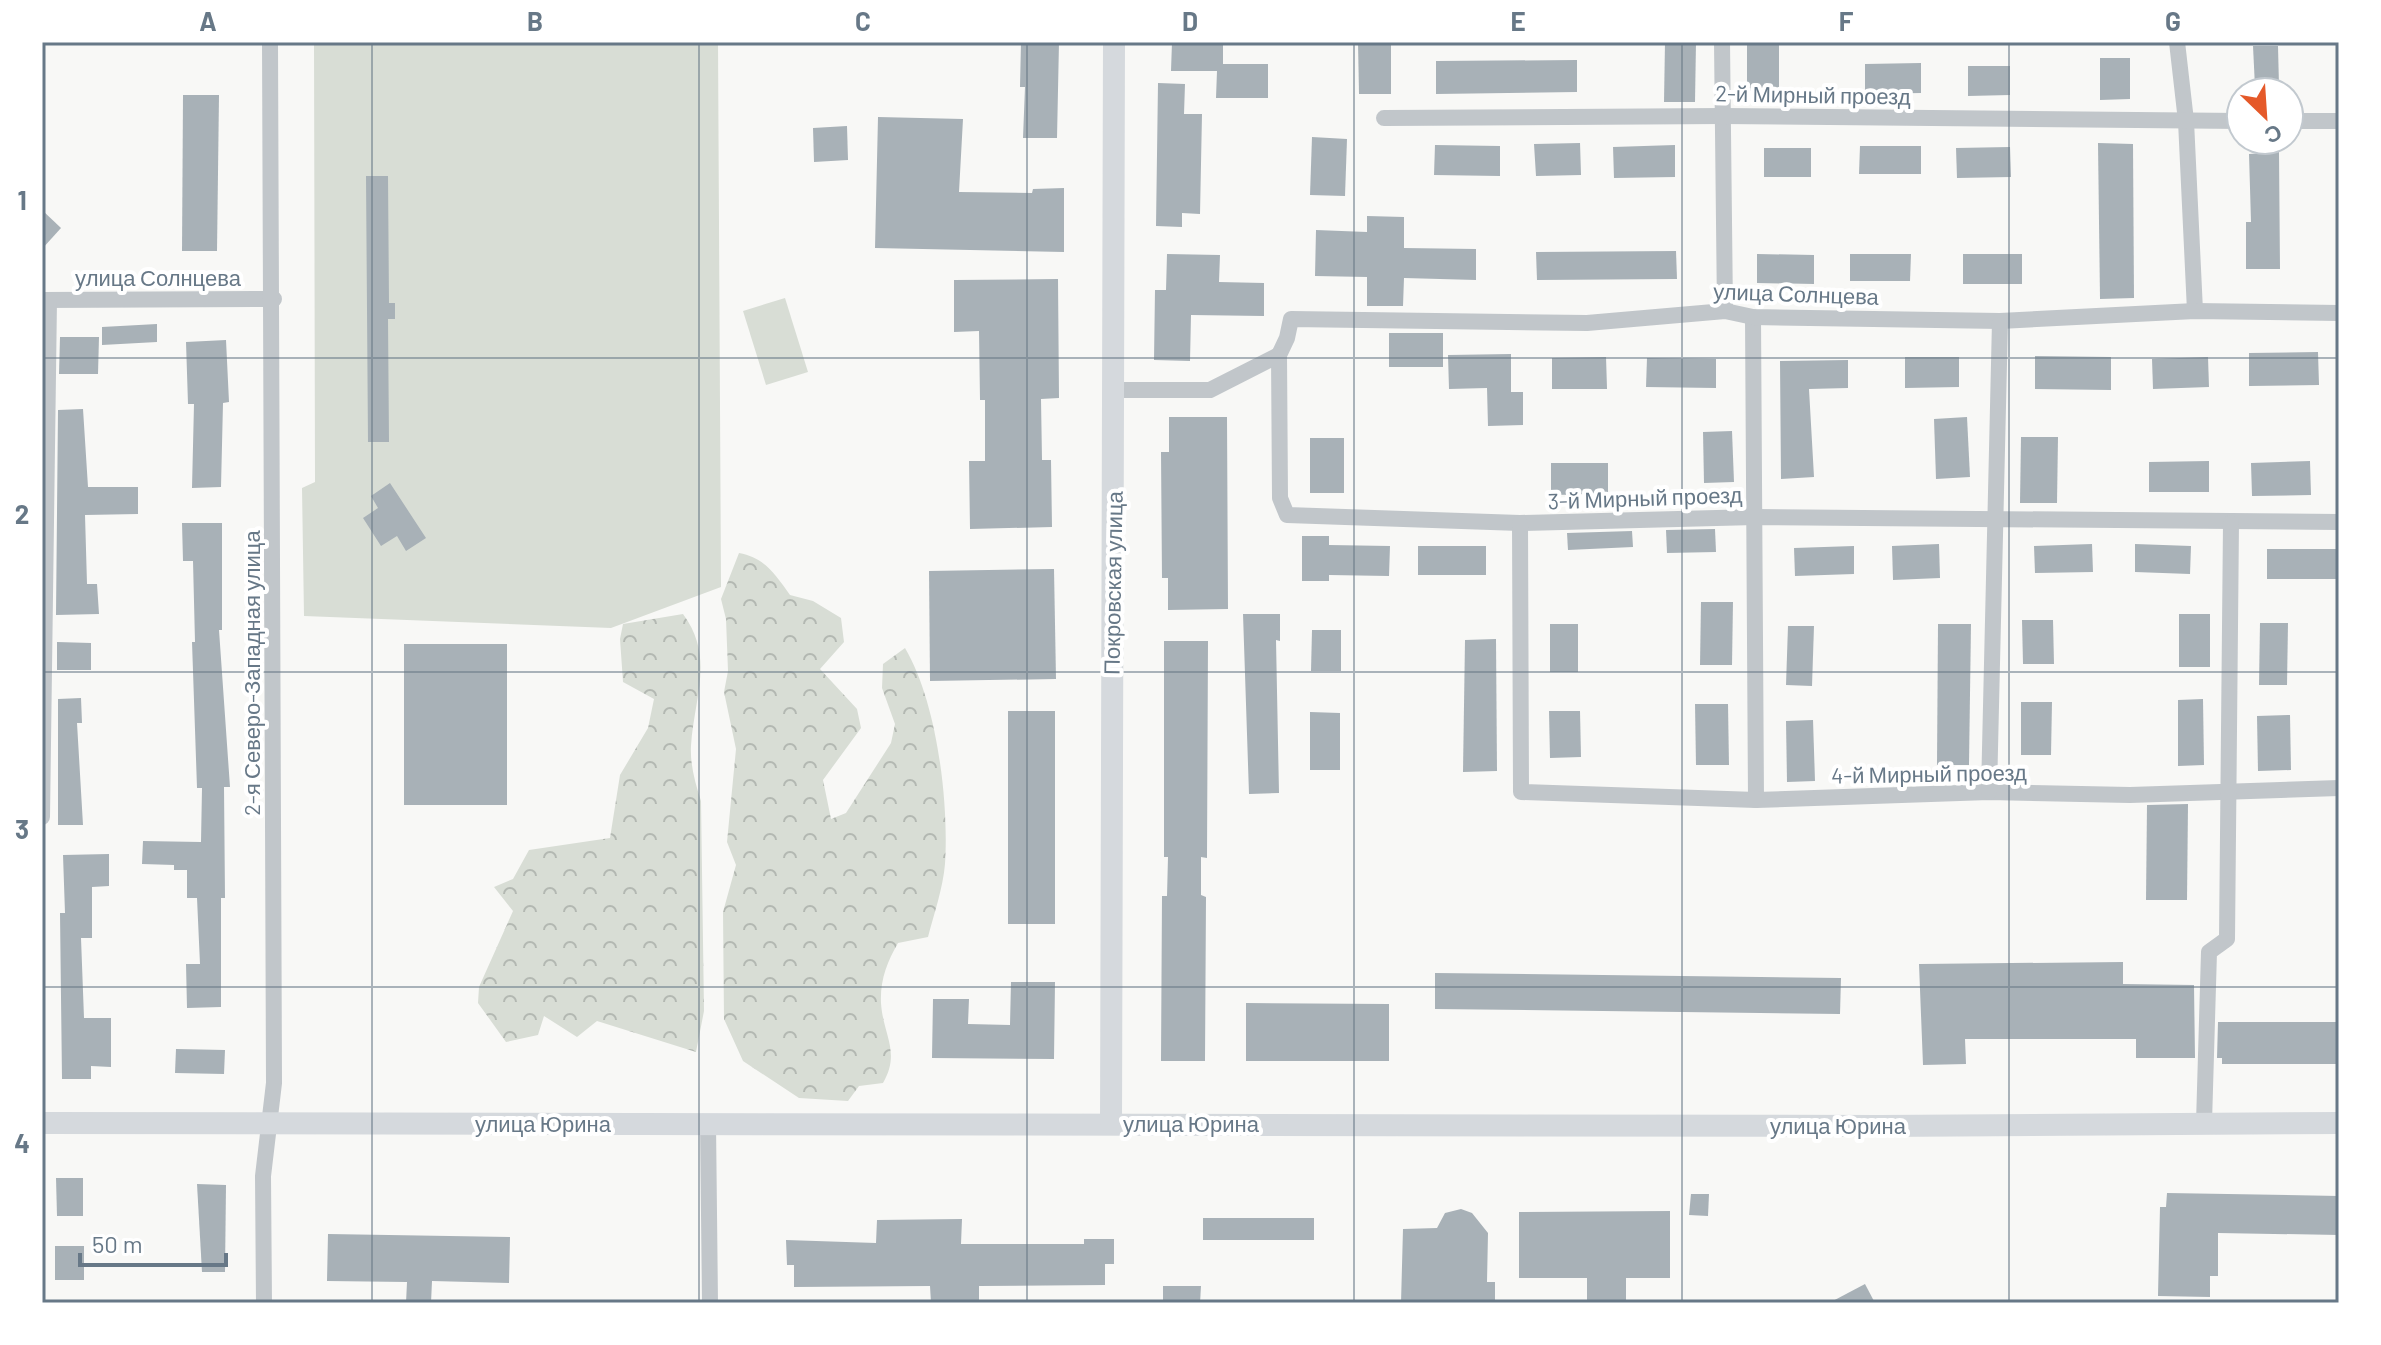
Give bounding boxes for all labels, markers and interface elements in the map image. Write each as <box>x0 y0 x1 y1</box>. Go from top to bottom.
text: A <box>199 5 217 36</box>
text: B <box>527 5 543 36</box>
text: C <box>855 5 871 36</box>
text: D <box>1182 5 1198 36</box>
text: E <box>1510 5 1526 36</box>
text: F <box>1839 5 1854 36</box>
text: G <box>2165 5 2181 36</box>
north arrow <box>2225 76 2305 156</box>
street label: 2-й Мирный проезд <box>1715 79 1911 110</box>
text: С <box>2261 120 2287 150</box>
text: 1 <box>17 184 27 215</box>
street label: улица Солнцева <box>75 264 242 291</box>
street label: улица Солнцева <box>1713 277 1880 310</box>
street label: 3-й Мирный проезд <box>1547 481 1743 514</box>
street label: Покровская улица <box>1097 490 1128 675</box>
text: 2 <box>15 498 29 529</box>
street label: 2-я Северо-Западная улица <box>238 530 265 816</box>
street label: 4-й Мирный проезд <box>1831 758 2027 789</box>
text: 3 <box>15 813 29 844</box>
street label: улица Юрина <box>475 1110 612 1137</box>
street label: улица Юрина <box>1123 1110 1260 1137</box>
street label: улица Юрина <box>1770 1112 1907 1139</box>
text: 4 <box>14 1127 30 1158</box>
scale bar <box>80 1217 226 1267</box>
text: 50 m <box>92 1229 143 1258</box>

